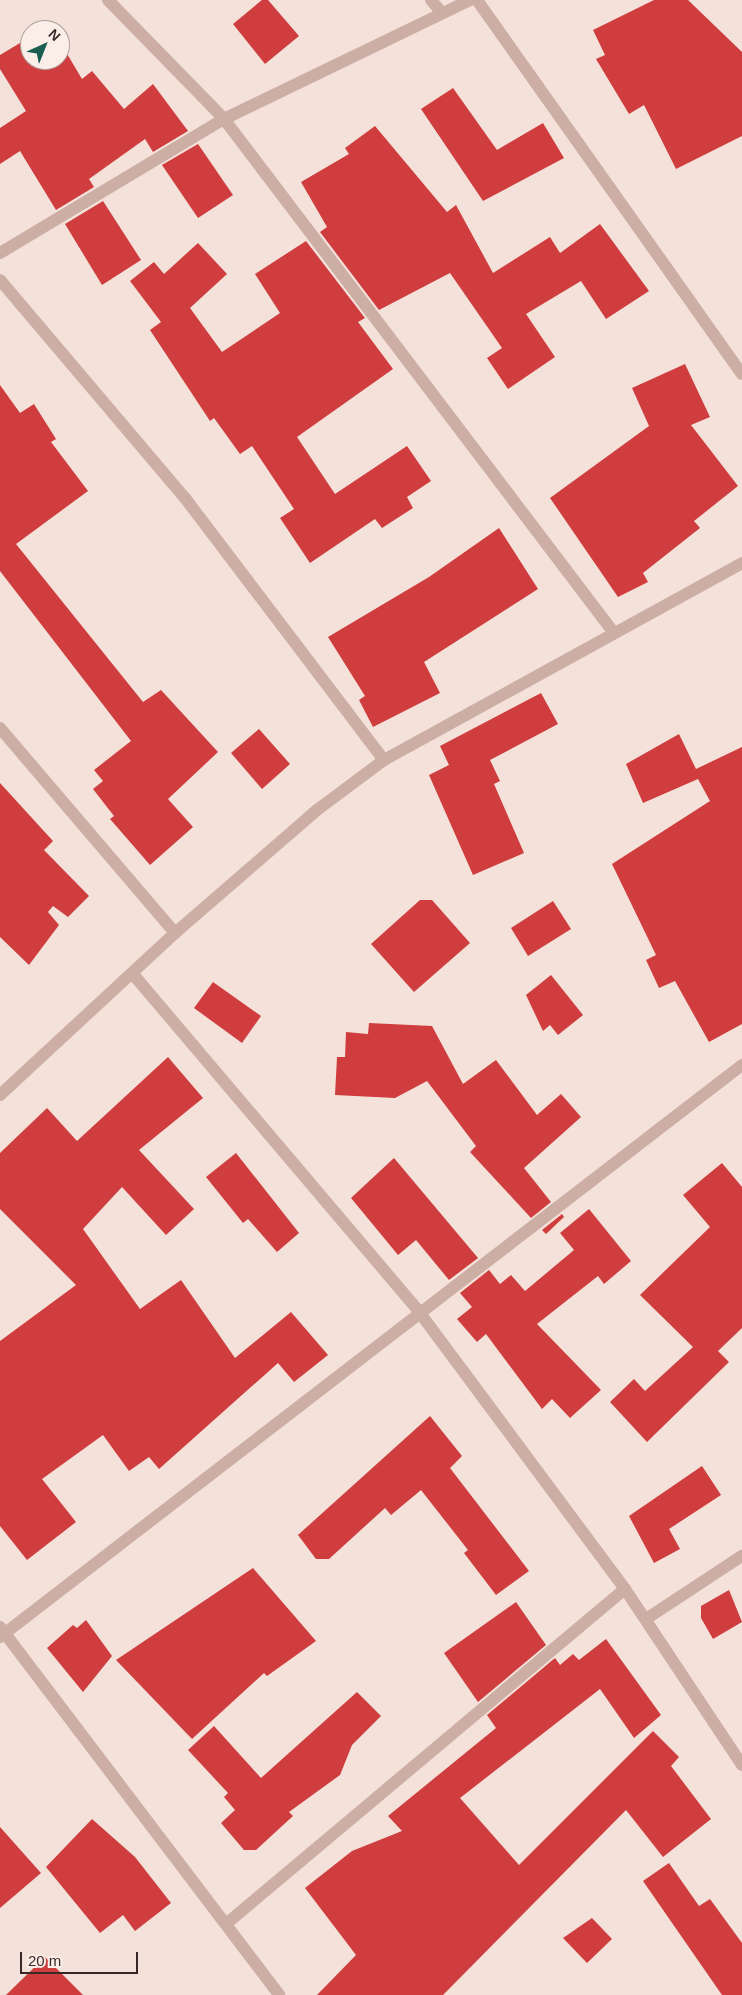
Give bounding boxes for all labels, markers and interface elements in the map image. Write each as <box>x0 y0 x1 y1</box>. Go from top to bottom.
north arrow <box>20 20 70 70</box>
text: N <box>46 26 64 44</box>
scale bar <box>22 1942 140 1974</box>
text: 20 m <box>28 1952 61 1969</box>

